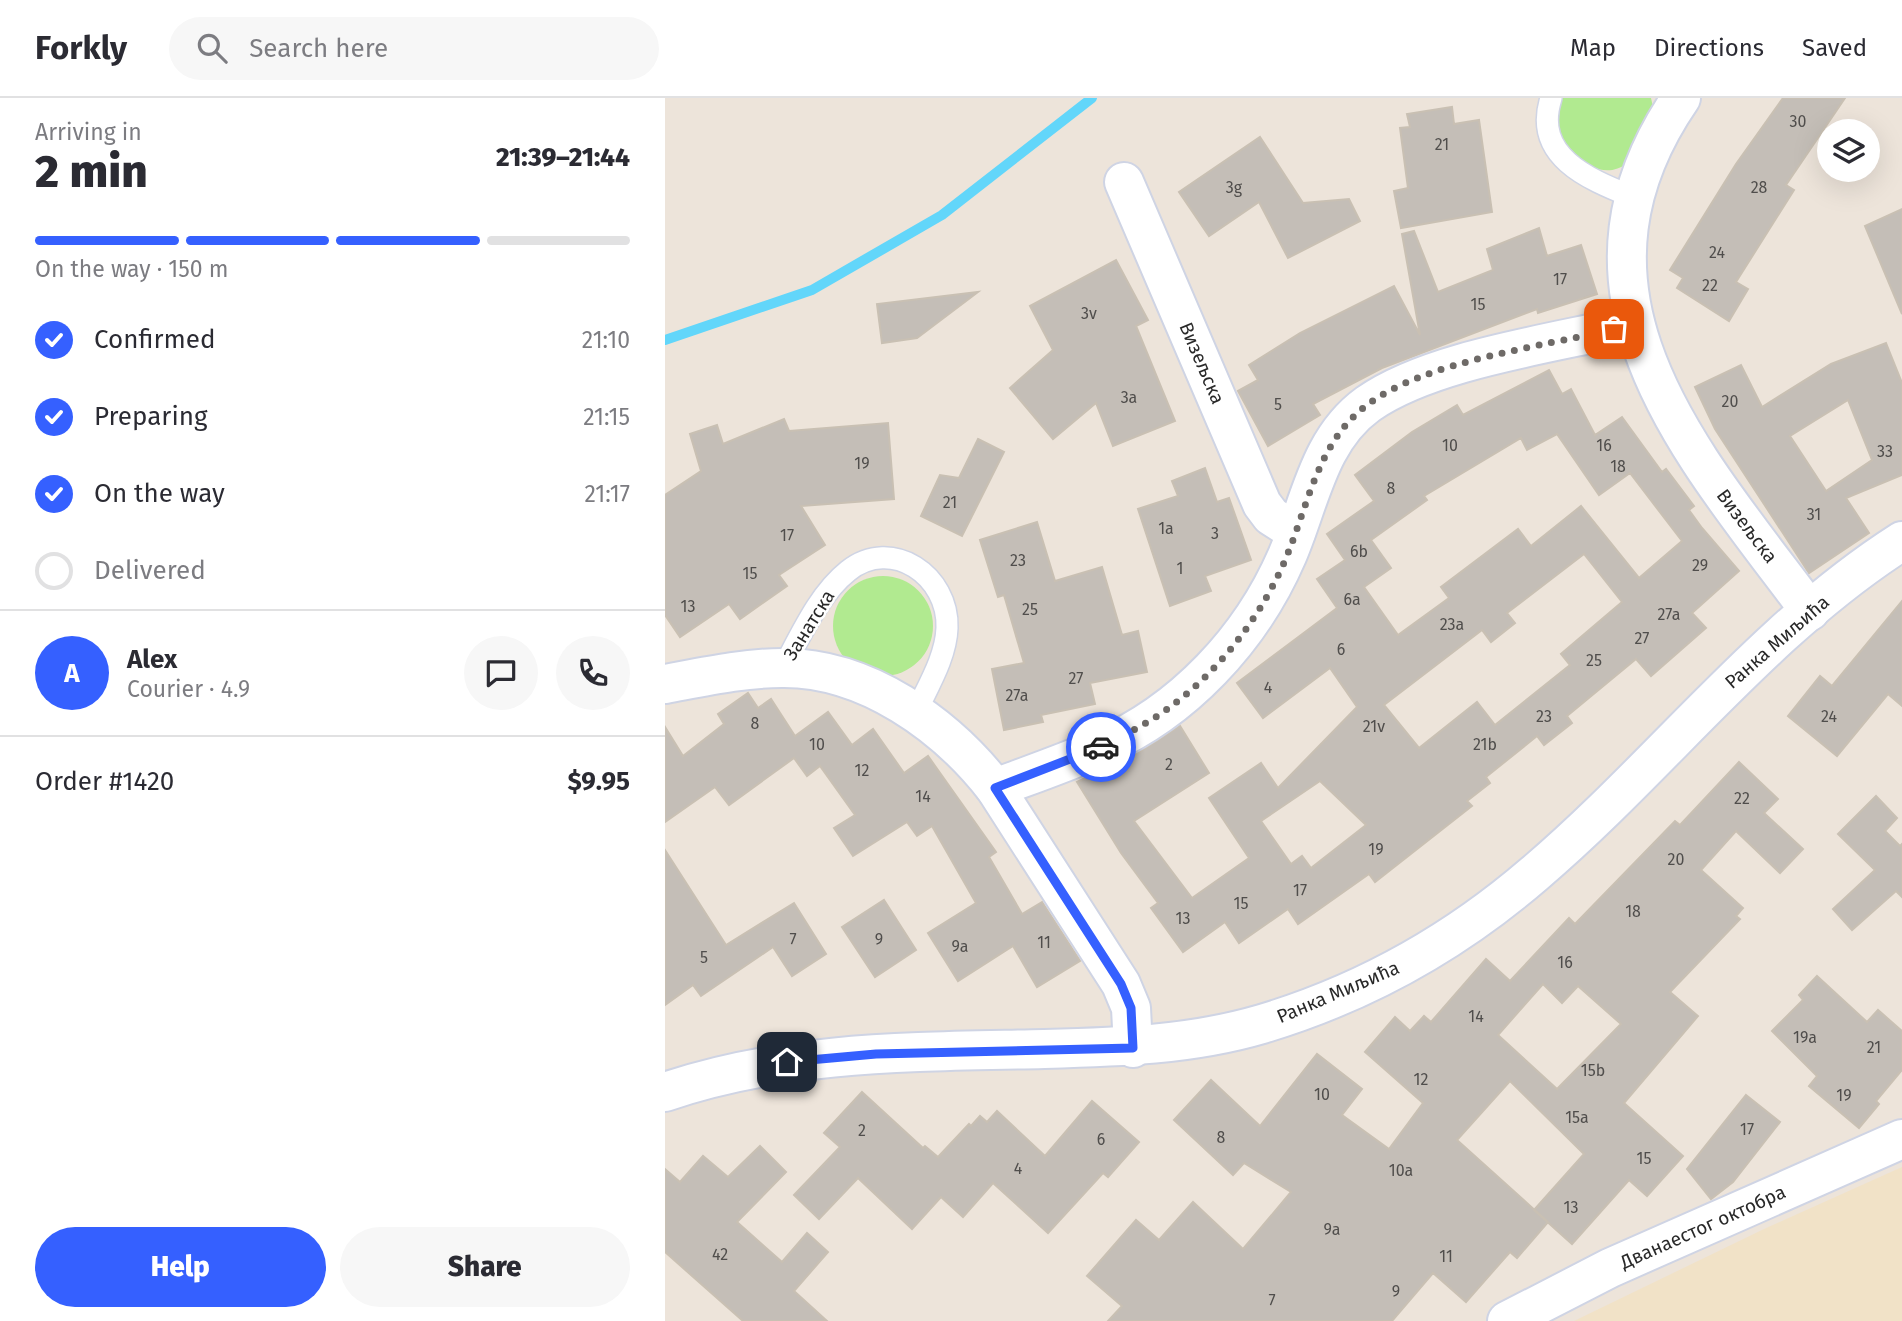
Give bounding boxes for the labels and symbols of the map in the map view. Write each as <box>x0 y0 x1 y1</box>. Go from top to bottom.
house number: 30 <box>1790 112 1807 131</box>
house number: 21 <box>1435 135 1449 154</box>
house number: 3g <box>1226 178 1243 197</box>
house number: 28 <box>1751 178 1768 197</box>
house number: 24 <box>1709 243 1725 262</box>
house number: 17 <box>1553 270 1567 289</box>
house number: 22 <box>1702 276 1718 295</box>
house number: 15 <box>1471 295 1485 314</box>
pin <box>1584 299 1644 359</box>
house number: 3v <box>1081 304 1097 323</box>
street label: Визељска <box>1174 319 1230 407</box>
house number: 3a <box>1121 388 1137 407</box>
house number: 20 <box>1722 392 1738 411</box>
house number: 5 <box>1274 395 1282 414</box>
house number: 10 <box>1442 436 1458 455</box>
house number: 16 <box>1596 436 1612 455</box>
house number: 33 <box>1877 442 1893 461</box>
house number: 19 <box>854 454 870 473</box>
house number: 18 <box>1610 457 1626 476</box>
house number: 8 <box>1387 479 1396 498</box>
street label: Визељска <box>1712 484 1782 568</box>
house number: 21 <box>943 493 957 512</box>
house number: 31 <box>1807 505 1821 524</box>
house number: 1a <box>1158 519 1174 538</box>
house number: 3 <box>1211 524 1219 543</box>
house number: 17 <box>780 526 794 545</box>
house number: 6b <box>1350 542 1368 561</box>
house number: 23 <box>1010 551 1026 570</box>
house number: 29 <box>1692 556 1708 575</box>
house number: 1 <box>1177 559 1183 578</box>
house number: 15 <box>743 564 757 583</box>
street label: Занатска <box>778 586 840 664</box>
house number: 6a <box>1343 590 1361 609</box>
street label: Ранка Миљића <box>1720 590 1834 694</box>
house number: 13 <box>681 597 695 616</box>
house number: 25 <box>1022 600 1038 619</box>
house number: 27a <box>1657 605 1681 624</box>
house number: 23a <box>1440 615 1464 634</box>
house number: 27 <box>1635 629 1649 648</box>
house number: 6 <box>1337 640 1345 659</box>
house number: 25 <box>1586 651 1602 670</box>
house number: 27 <box>1069 669 1083 688</box>
house number: 4 <box>1264 678 1273 697</box>
house number: 27a <box>1005 686 1029 705</box>
house number: 23 <box>1536 707 1552 726</box>
house number: 24 <box>1821 707 1837 726</box>
courier <box>1066 712 1136 782</box>
house number: 8 <box>751 714 760 733</box>
house number: 21v <box>1363 717 1385 736</box>
house number: 10 <box>809 735 825 754</box>
house number: 21b <box>1473 735 1497 754</box>
house number: 2 <box>1165 755 1173 774</box>
house number: 12 <box>855 761 869 780</box>
house number: 14 <box>915 787 931 806</box>
house number: 22 <box>1734 789 1750 808</box>
house number: 19 <box>1368 840 1384 859</box>
house number: 20 <box>1668 850 1684 869</box>
house number: 17 <box>1293 881 1307 900</box>
house number: 15 <box>1234 894 1248 913</box>
house number: 18 <box>1625 902 1641 921</box>
house number: 13 <box>1176 909 1190 928</box>
house number: 7 <box>789 930 797 949</box>
house number: 9 <box>875 930 883 949</box>
house number: 11 <box>1037 933 1051 952</box>
house number: 9a <box>952 937 968 956</box>
house number: 5 <box>700 948 708 967</box>
house number: 16 <box>1557 953 1573 972</box>
street label: Ранка Миљића <box>1273 956 1403 1028</box>
house number: 14 <box>1468 1007 1484 1026</box>
house number: 19a <box>1793 1028 1817 1047</box>
pin <box>757 1032 817 1092</box>
house number: 21 <box>1867 1038 1881 1057</box>
house number: 15b <box>1581 1061 1605 1080</box>
house number: 12 <box>1414 1070 1428 1089</box>
house number: 10 <box>1314 1085 1330 1104</box>
house number: 19 <box>1836 1086 1852 1105</box>
house number: 15a <box>1565 1108 1589 1127</box>
house number: 17 <box>1740 1120 1754 1139</box>
house number: 2 <box>858 1121 866 1140</box>
house number: 8 <box>1217 1128 1226 1147</box>
house number: 6 <box>1097 1130 1105 1149</box>
house number: 15 <box>1637 1149 1651 1168</box>
house number: 4 <box>1014 1159 1023 1178</box>
house number: 10a <box>1389 1161 1413 1180</box>
street label: Дванаестог октобра <box>1616 1180 1789 1274</box>
house number: 13 <box>1564 1198 1578 1217</box>
house number: 9a <box>1324 1220 1340 1239</box>
house number: 42 <box>712 1245 728 1264</box>
house number: 11 <box>1439 1247 1453 1266</box>
house number: 9 <box>1392 1282 1400 1301</box>
house number: 7 <box>1268 1291 1276 1310</box>

